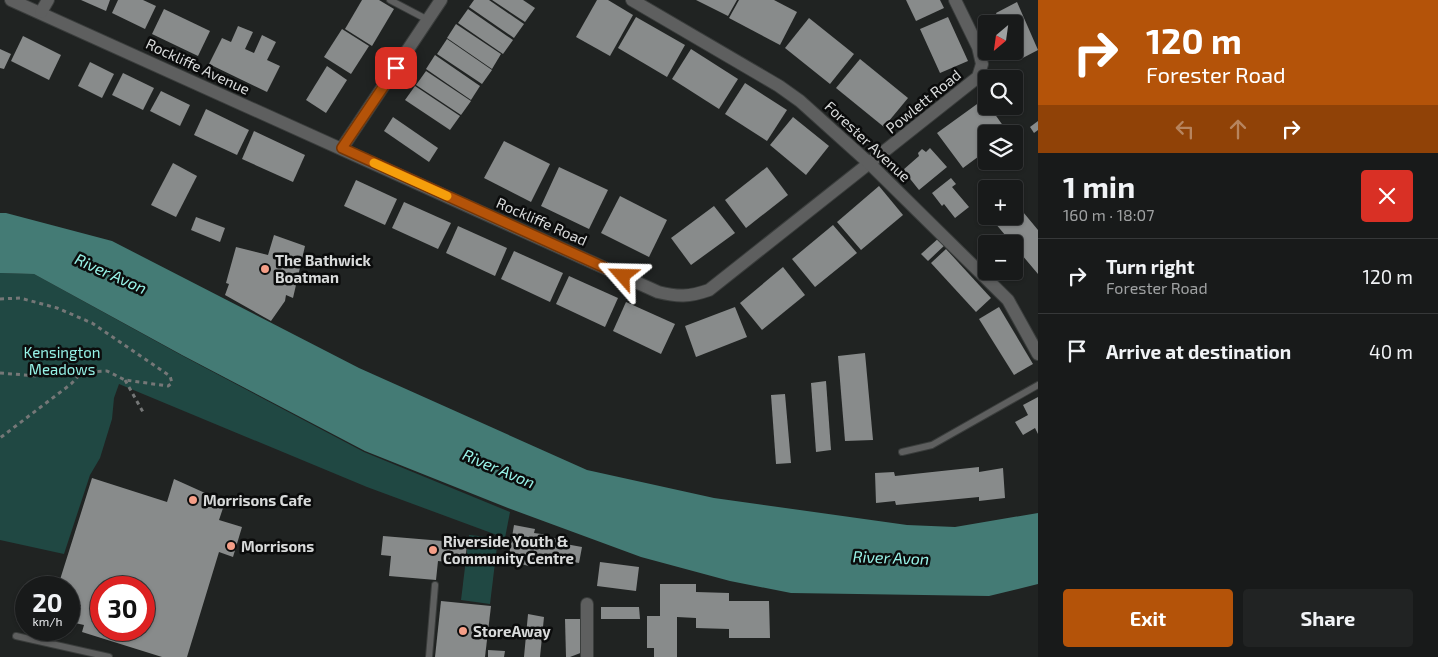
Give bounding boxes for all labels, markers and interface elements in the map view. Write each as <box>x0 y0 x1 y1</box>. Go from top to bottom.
north arrow <box>978 15 1022 60</box>
map controls <box>978 15 1023 280</box>
text: 120 m <box>1146 19 1242 61</box>
icon: right <box>1063 20 1128 85</box>
street label: Rockliffe Avenue <box>143 34 253 98</box>
pin <box>375 47 417 89</box>
icon: arrive <box>382 54 410 82</box>
text: Forester Road <box>1146 61 1286 87</box>
street label: Powlett Road <box>882 65 964 137</box>
button: search <box>978 70 1023 115</box>
street label: Forester Avenue <box>821 97 915 185</box>
icon: left <box>1171 115 1199 143</box>
icon: ahead <box>1224 115 1252 143</box>
icon: right <box>1277 115 1305 143</box>
button: layers <box>978 125 1023 170</box>
text: 1 min <box>1063 168 1135 204</box>
button: close <box>1361 170 1413 222</box>
button: + <box>978 180 1023 225</box>
street label: Rockliffe Road <box>494 193 590 249</box>
text: 160 m · 18:07 <box>1063 205 1154 224</box>
button: − <box>978 235 1023 280</box>
water label: River Avon <box>72 249 150 297</box>
position arrow <box>596 249 648 301</box>
place label: The Bathwick Boatman <box>275 251 372 286</box>
text: Turn right <box>1106 255 1194 278</box>
icon: right <box>1063 262 1091 290</box>
marker: The Bathwick Boatman <box>259 263 271 275</box>
text: 120 m <box>1362 265 1413 288</box>
text: Forester Road <box>1106 278 1208 297</box>
icon: arrive <box>1063 337 1091 365</box>
text: Arrive at destination <box>1106 340 1291 363</box>
text: 40 m <box>1369 340 1413 363</box>
park label: Kensington Meadows <box>24 343 100 378</box>
water label: River Avon <box>460 444 538 492</box>
place label: Morrisons Cafe <box>203 491 311 509</box>
marker: Morrisons Cafe <box>187 494 199 506</box>
place label: Riverside Youth & Community Centre <box>443 532 574 568</box>
place label: Morrisons <box>241 537 314 555</box>
marker: Morrisons <box>225 540 237 552</box>
marker: Riverside Youth & Community Centre <box>427 544 439 556</box>
water label: River Avon <box>852 546 930 568</box>
speed limit sign: 30 <box>90 576 155 641</box>
text: 20 <box>32 587 63 617</box>
button: Exit <box>1063 589 1233 647</box>
button: Share <box>1243 589 1413 647</box>
text: km/h <box>33 614 62 628</box>
place label: StoreAway <box>473 622 551 641</box>
marker: StoreAway <box>457 625 469 637</box>

